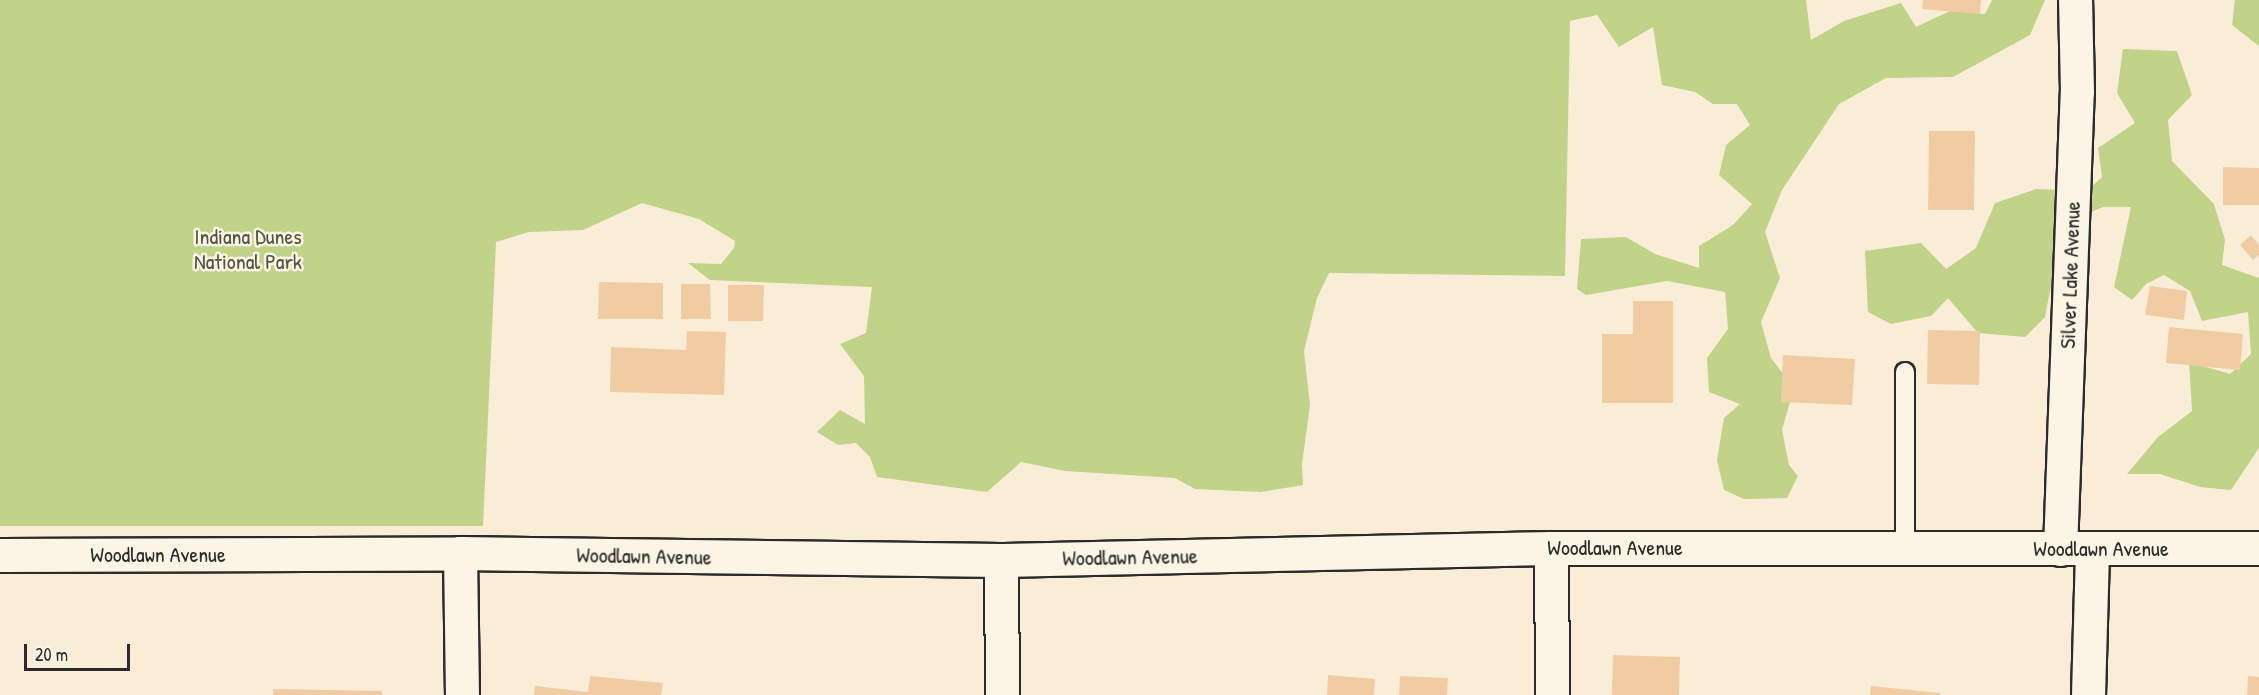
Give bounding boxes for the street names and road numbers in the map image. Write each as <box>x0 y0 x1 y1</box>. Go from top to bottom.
street label: Silver Lake Avenue <box>2054 201 2086 349</box>
street label: Woodlawn Avenue <box>1547 535 1683 561</box>
street label: Woodlawn Avenue <box>2033 536 2169 562</box>
street label: Woodlawn Avenue <box>90 542 226 568</box>
street label: Woodlawn Avenue <box>576 542 712 570</box>
street label: Woodlawn Avenue <box>1062 543 1198 571</box>

